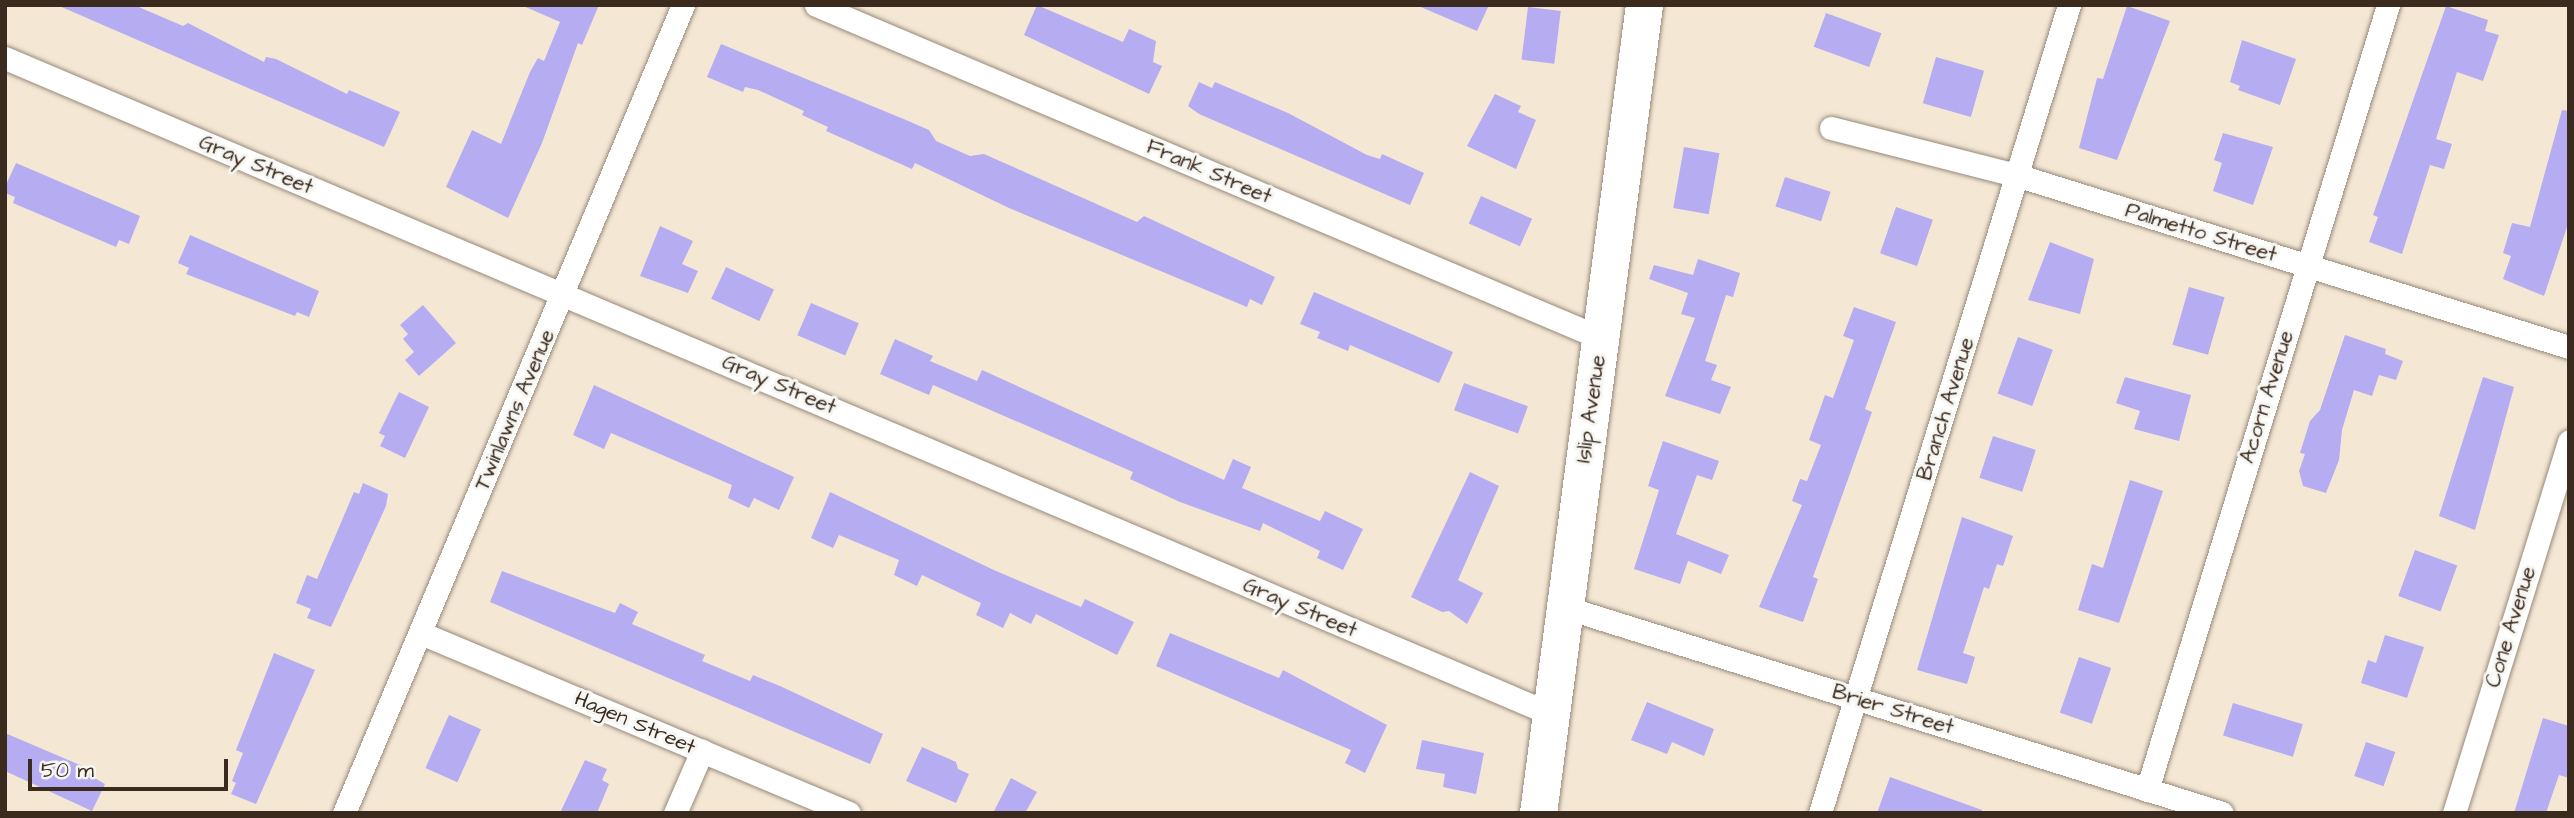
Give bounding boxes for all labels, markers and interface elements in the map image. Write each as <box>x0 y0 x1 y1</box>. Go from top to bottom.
street label: Gray Street <box>195 130 317 200</box>
street label: Frank Street <box>1143 134 1275 210</box>
street label: Palmetto Street <box>2122 198 2280 268</box>
street label: Twinlawns Avenue <box>470 326 560 494</box>
street label: Acorn Avenue <box>2235 328 2299 466</box>
street label: Branch Avenue <box>1912 335 1980 483</box>
street label: Gray Street <box>718 350 840 420</box>
street label: Islip Avenue <box>1571 354 1611 464</box>
street label: Cone Avenue <box>2481 563 2541 691</box>
street label: Gray Street <box>1239 573 1361 643</box>
street label: Brier Street <box>1829 680 1957 740</box>
street label: Hagen Street <box>571 686 699 760</box>
scale bar <box>32 744 231 788</box>
text: 50 m <box>41 756 94 785</box>

